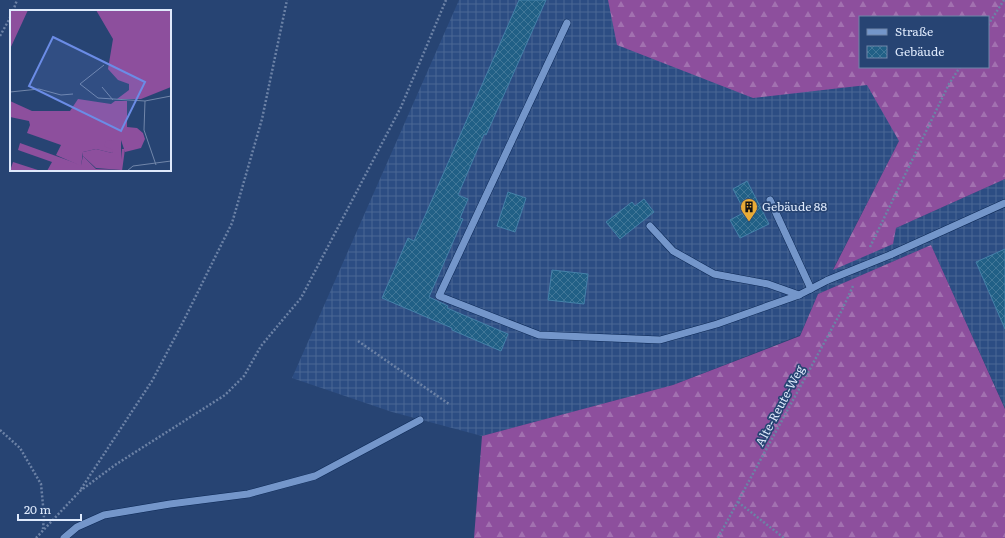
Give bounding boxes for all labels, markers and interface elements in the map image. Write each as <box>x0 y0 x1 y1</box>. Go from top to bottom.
inset map <box>10 10 171 171</box>
legend <box>859 16 989 68</box>
text: Straße <box>895 22 933 40</box>
text: Gebäude <box>895 42 944 60</box>
building icon: Gebäude 88 <box>739 197 759 222</box>
place label: Gebäude 88 <box>762 197 827 215</box>
street label: Alte-Reute-Weg <box>750 362 808 449</box>
scale bar <box>18 496 81 522</box>
text: 20 m <box>24 500 51 518</box>

